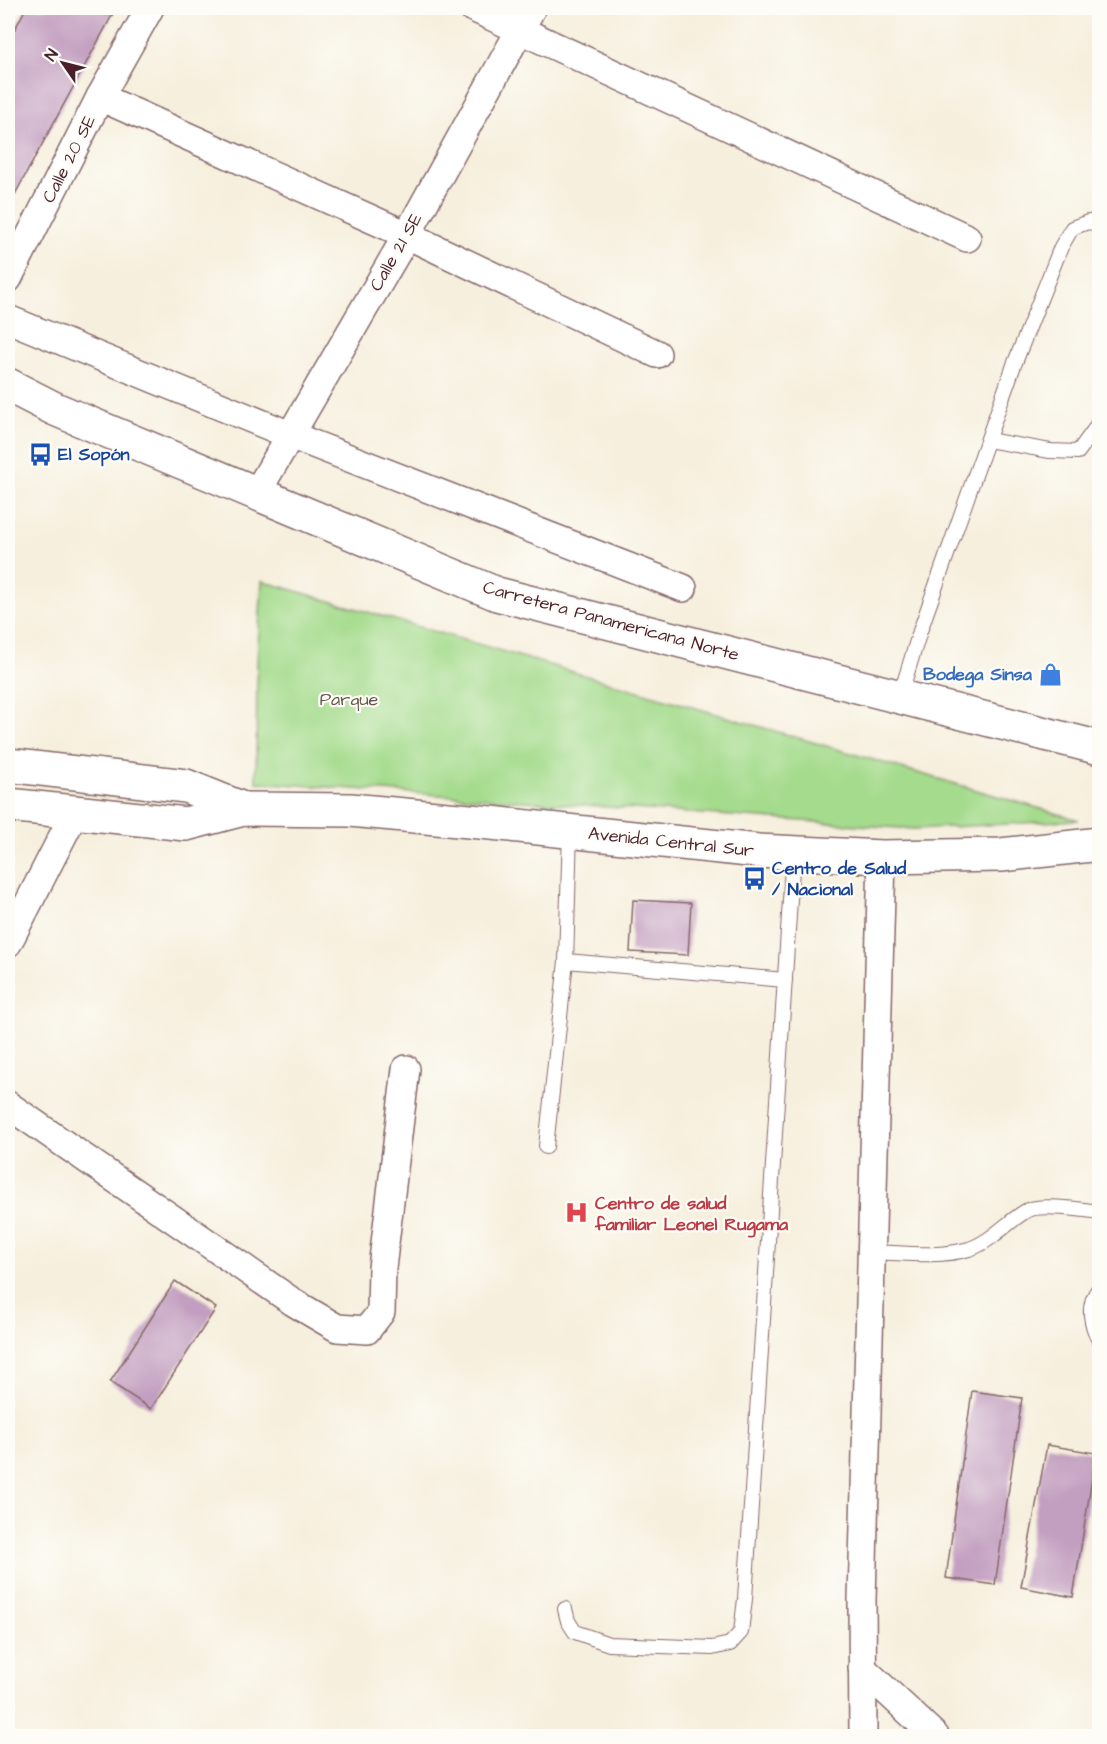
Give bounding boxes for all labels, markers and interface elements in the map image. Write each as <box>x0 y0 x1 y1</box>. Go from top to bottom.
north arrow <box>33 33 93 93</box>
text: N <box>40 45 63 65</box>
street label: Calle 20 SE <box>36 110 102 207</box>
street label: Calle 21 SE <box>364 208 429 296</box>
bus stop icon: El Sopón <box>27 441 53 467</box>
place label: El Sopón <box>58 442 130 467</box>
street label: Carretera Panamericana Norte <box>480 575 742 667</box>
shop icon: Bodega Sinsa <box>1037 661 1063 687</box>
place label: Bodega Sinsa <box>923 662 1033 688</box>
park label: Parque <box>320 687 379 712</box>
street label: Avenida Central Sur <box>587 821 755 863</box>
place label: Centro de Salud / Nacional <box>772 856 907 902</box>
bus stop icon: Centro de Salud / Nacional <box>741 865 767 891</box>
place label: Centro de salud familiar Leonel Rugama <box>594 1191 789 1238</box>
hospital icon: Centro de salud familiar Leonel Rugama <box>564 1200 590 1226</box>

